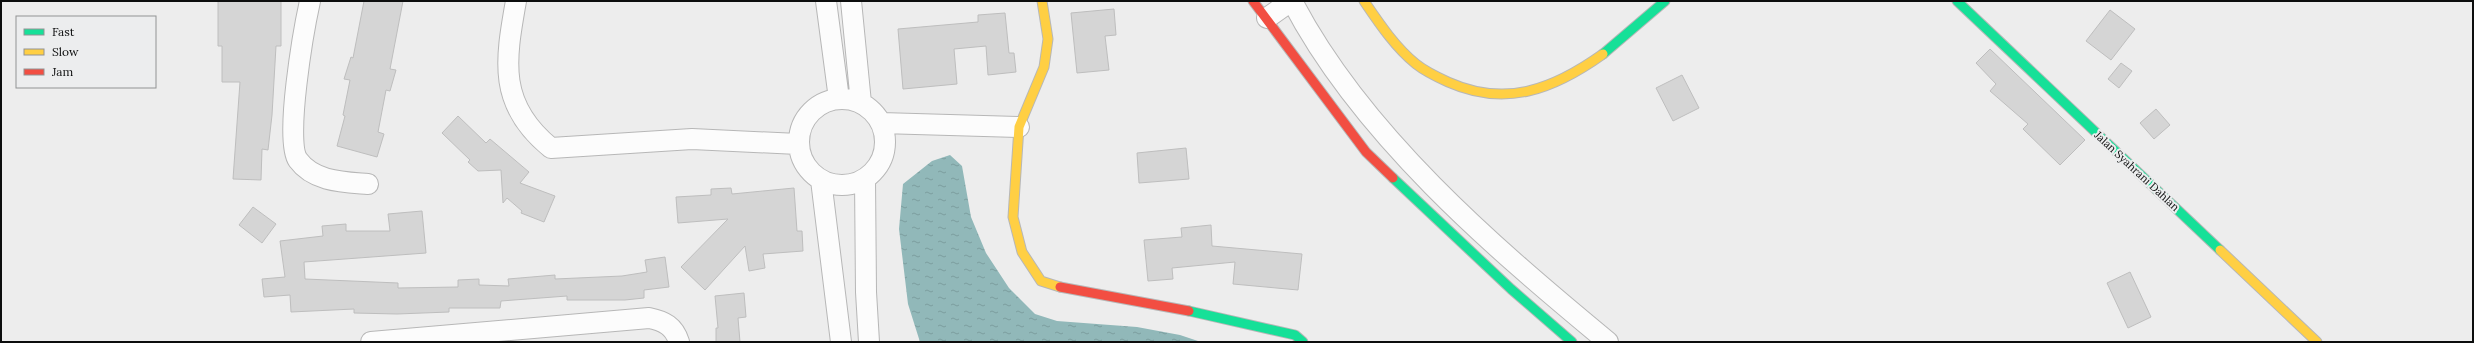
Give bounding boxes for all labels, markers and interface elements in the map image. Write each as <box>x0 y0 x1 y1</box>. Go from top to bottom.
legend <box>16 16 156 88</box>
text: Fast <box>52 24 75 39</box>
text: Slow <box>52 44 79 59</box>
text: Jam <box>51 64 73 79</box>
street label: Jalan Syahrani Dahlan <box>2091 127 2183 214</box>

